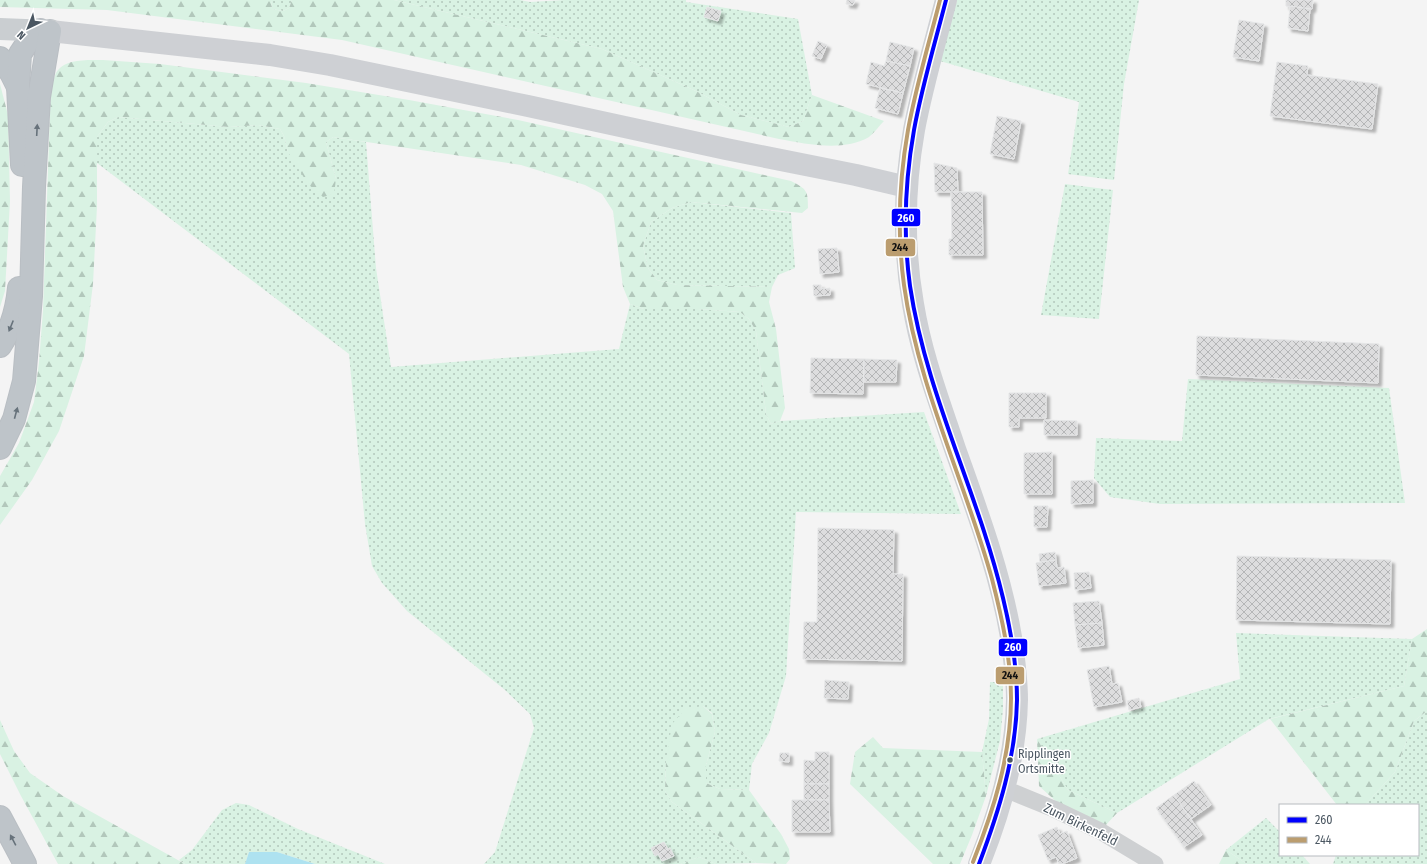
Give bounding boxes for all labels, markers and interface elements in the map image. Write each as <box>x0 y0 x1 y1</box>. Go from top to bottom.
north arrow <box>8 8 48 48</box>
text: N <box>15 28 28 42</box>
one-way arrow <box>34 124 41 136</box>
line badge: 260 <box>891 208 921 227</box>
text: 260 <box>897 212 914 225</box>
line badge: 244 <box>885 238 916 257</box>
text: 244 <box>891 241 908 254</box>
one-way arrow <box>7 321 13 333</box>
one-way arrow <box>13 406 19 418</box>
line badge: 260 <box>998 638 1028 657</box>
text: 260 <box>1004 641 1021 654</box>
line badge: 244 <box>995 666 1025 685</box>
text: 244 <box>1001 669 1018 682</box>
place label: Ripplingen Ortsmitte <box>1018 747 1071 776</box>
marker: Ripplingen Ortsmitte <box>1005 755 1015 765</box>
street label: Zum Birkenfeld <box>1041 800 1120 849</box>
legend <box>1279 804 1419 856</box>
text: 260 <box>1315 813 1333 827</box>
text: 244 <box>1315 833 1332 847</box>
one-way arrow <box>9 834 16 846</box>

